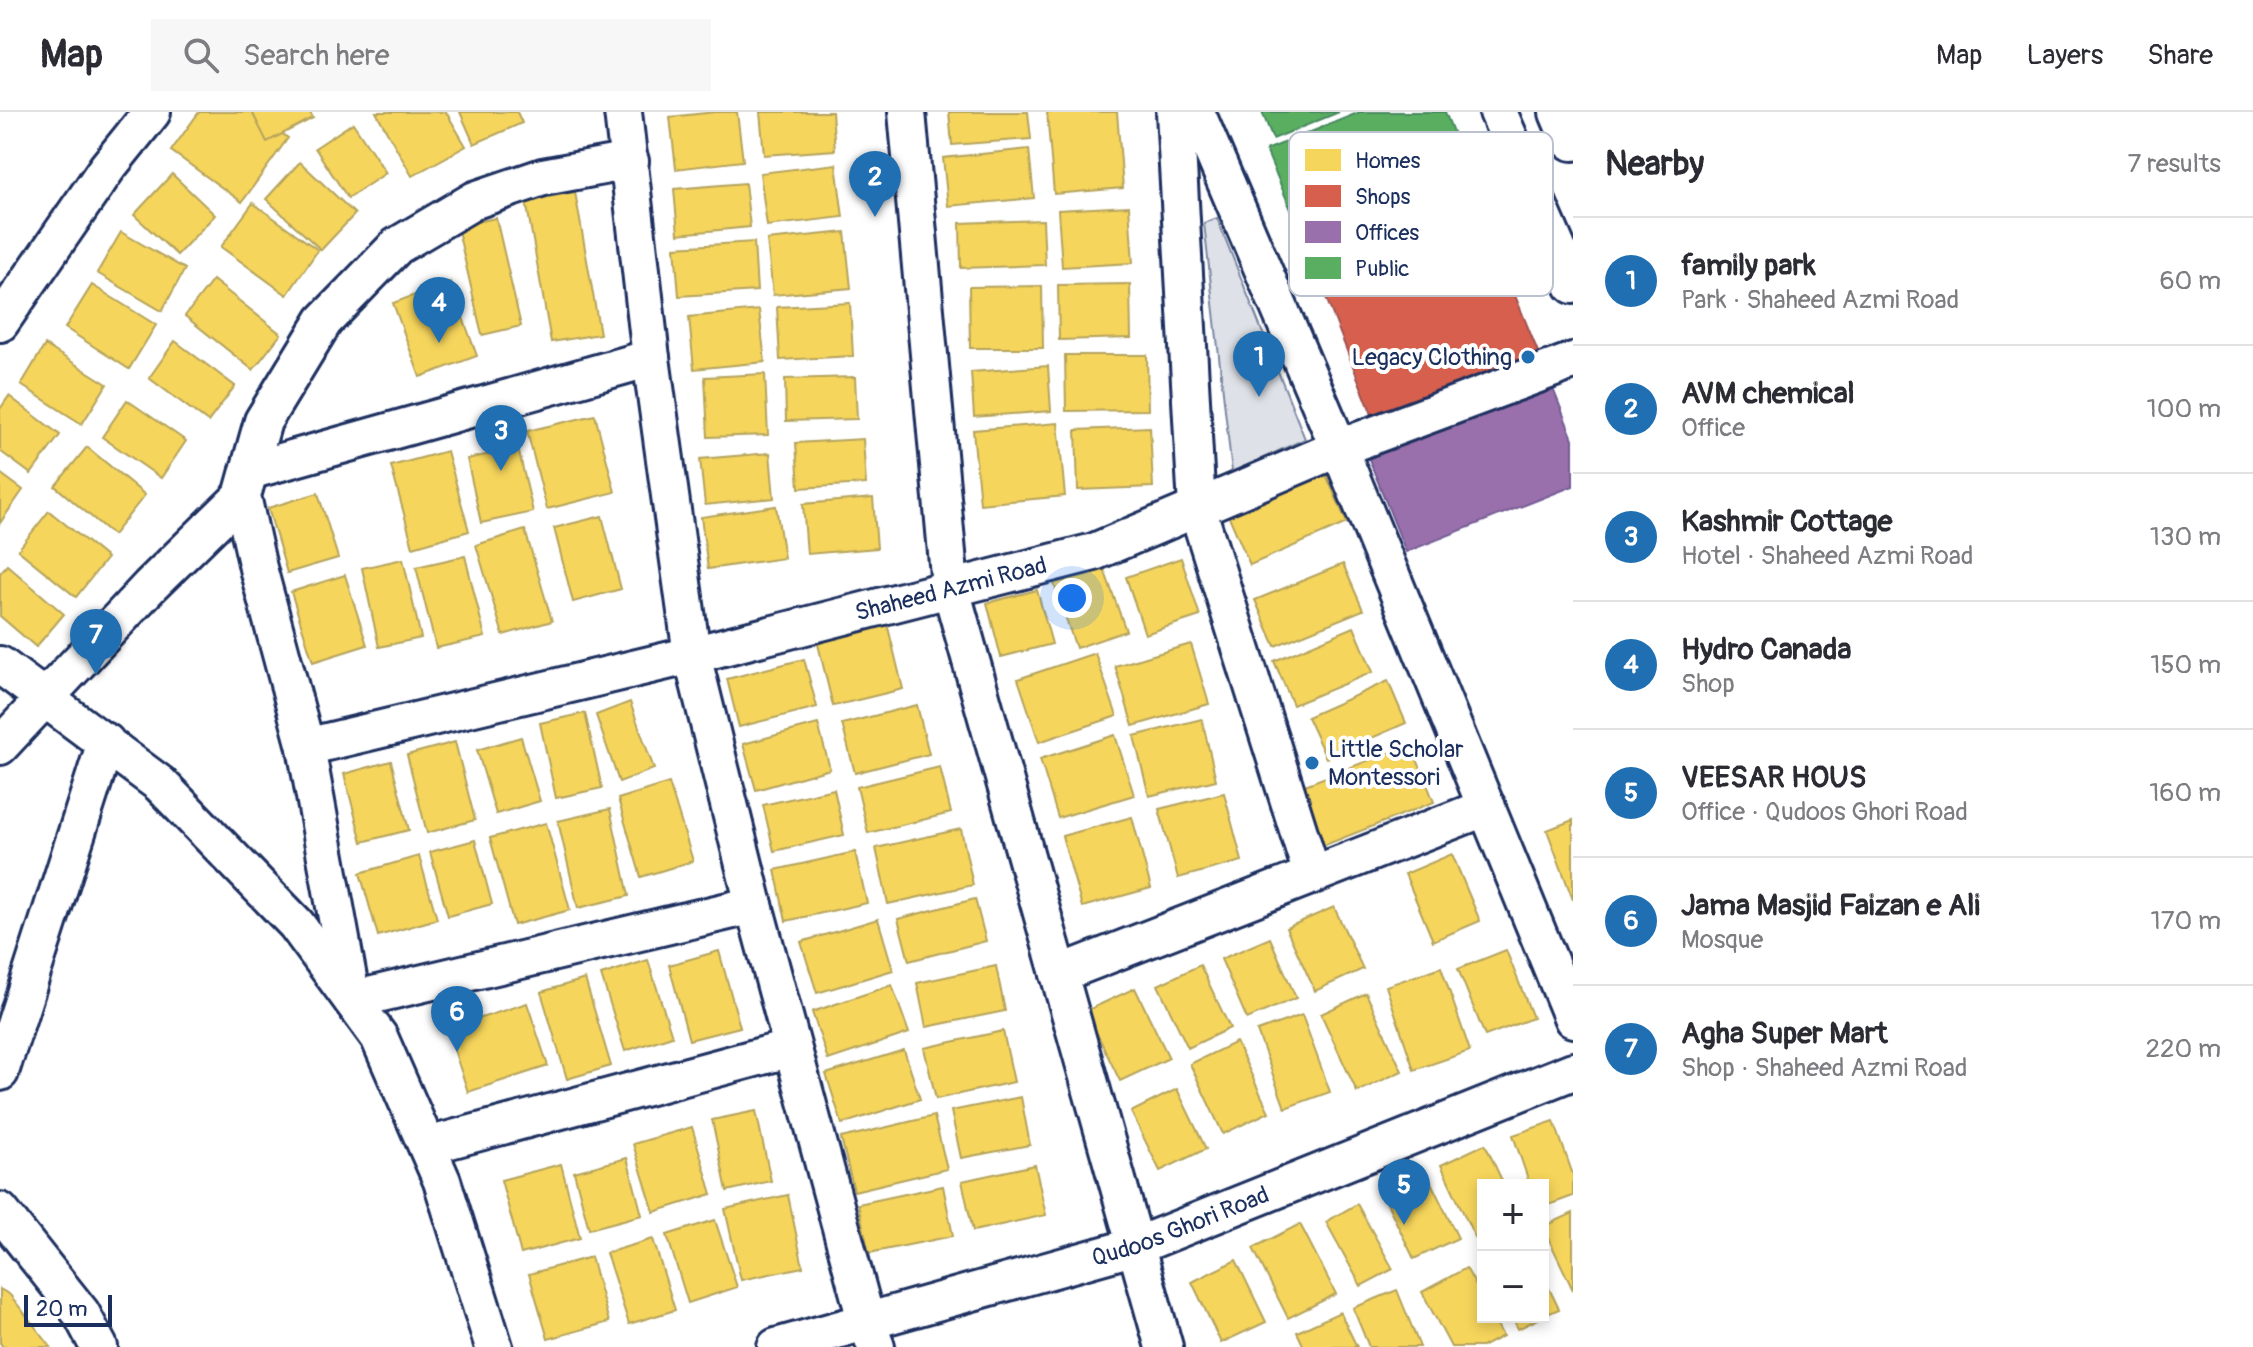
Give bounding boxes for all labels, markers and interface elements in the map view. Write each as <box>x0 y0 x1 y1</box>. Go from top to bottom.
search box <box>151 19 711 91</box>
text: Map <box>40 31 103 79</box>
icon: search <box>179 33 223 77</box>
text: Search here <box>243 37 390 74</box>
text: Map <box>1936 38 1982 73</box>
text: Layers <box>2026 38 2103 73</box>
text: Share <box>2147 38 2213 73</box>
legend <box>1289 132 1553 296</box>
text: Nearby <box>1605 143 1704 186</box>
text: Homes <box>1355 147 1420 175</box>
text: 7 results <box>2128 148 2221 180</box>
pin: 2 <box>849 151 901 217</box>
text: Shops <box>1355 183 1411 211</box>
text: Offices <box>1355 219 1419 247</box>
text: family park <box>1681 247 1816 284</box>
text: Public <box>1355 255 1409 283</box>
text: 1 <box>1626 265 1636 297</box>
text: 60 m <box>2159 265 2221 297</box>
pin: 4 <box>413 277 465 343</box>
text: Park · Shaheed Azmi Road <box>1681 284 1959 316</box>
pin: 1 <box>1233 331 1285 397</box>
place label: Legacy Clothing <box>1351 343 1512 372</box>
marker: Legacy Clothing <box>1519 348 1537 366</box>
text: AVM chemical <box>1681 375 1855 412</box>
text: 2 <box>1624 393 1638 425</box>
text: 100 m <box>2147 393 2221 425</box>
pin: 3 <box>475 405 527 471</box>
text: Office <box>1681 412 1745 444</box>
text: Kashmir Cottage <box>1681 503 1892 540</box>
text: 3 <box>1624 521 1638 553</box>
text: 130 m <box>2150 521 2221 553</box>
text: Hotel · Shaheed Azmi Road <box>1681 540 1974 572</box>
street label: Shaheed Azmi Road <box>852 550 1050 627</box>
your location <box>1052 578 1092 618</box>
pin: 7 <box>70 609 122 675</box>
text: Hydro Canada <box>1681 631 1851 668</box>
text: 4 <box>1623 649 1639 681</box>
text: 150 m <box>2150 649 2221 681</box>
text: Shop <box>1681 668 1735 700</box>
place label: Little Scholar Montessori <box>1328 735 1464 792</box>
marker: Little Scholar Montessori <box>1303 754 1321 772</box>
text: VEESAR HOUS <box>1681 759 1866 796</box>
text: 5 <box>1624 777 1638 809</box>
text: 160 m <box>2149 777 2221 809</box>
text: Office · Qudoos Ghori Road <box>1681 796 1968 828</box>
text: Jama Masjid Faizan e Ali <box>1681 887 1980 924</box>
text: 6 <box>1623 905 1639 937</box>
text: 170 m <box>2151 905 2221 937</box>
text: Mosque <box>1681 924 1763 956</box>
pin: 6 <box>431 986 483 1052</box>
text: Agha Super Mart <box>1681 1015 1888 1052</box>
text: 7 <box>1624 1033 1638 1065</box>
text: 220 m <box>2145 1033 2221 1065</box>
text: Shop · Shaheed Azmi Road <box>1681 1052 1968 1084</box>
pin: 5 <box>1378 1159 1430 1225</box>
map controls <box>1477 1179 1549 1323</box>
button: + <box>1477 1179 1549 1251</box>
street label: Qudoos Ghori Road <box>1088 1180 1273 1272</box>
button: − <box>1477 1251 1549 1323</box>
scale bar <box>24 1291 112 1327</box>
text: 20 m <box>36 1295 88 1323</box>

